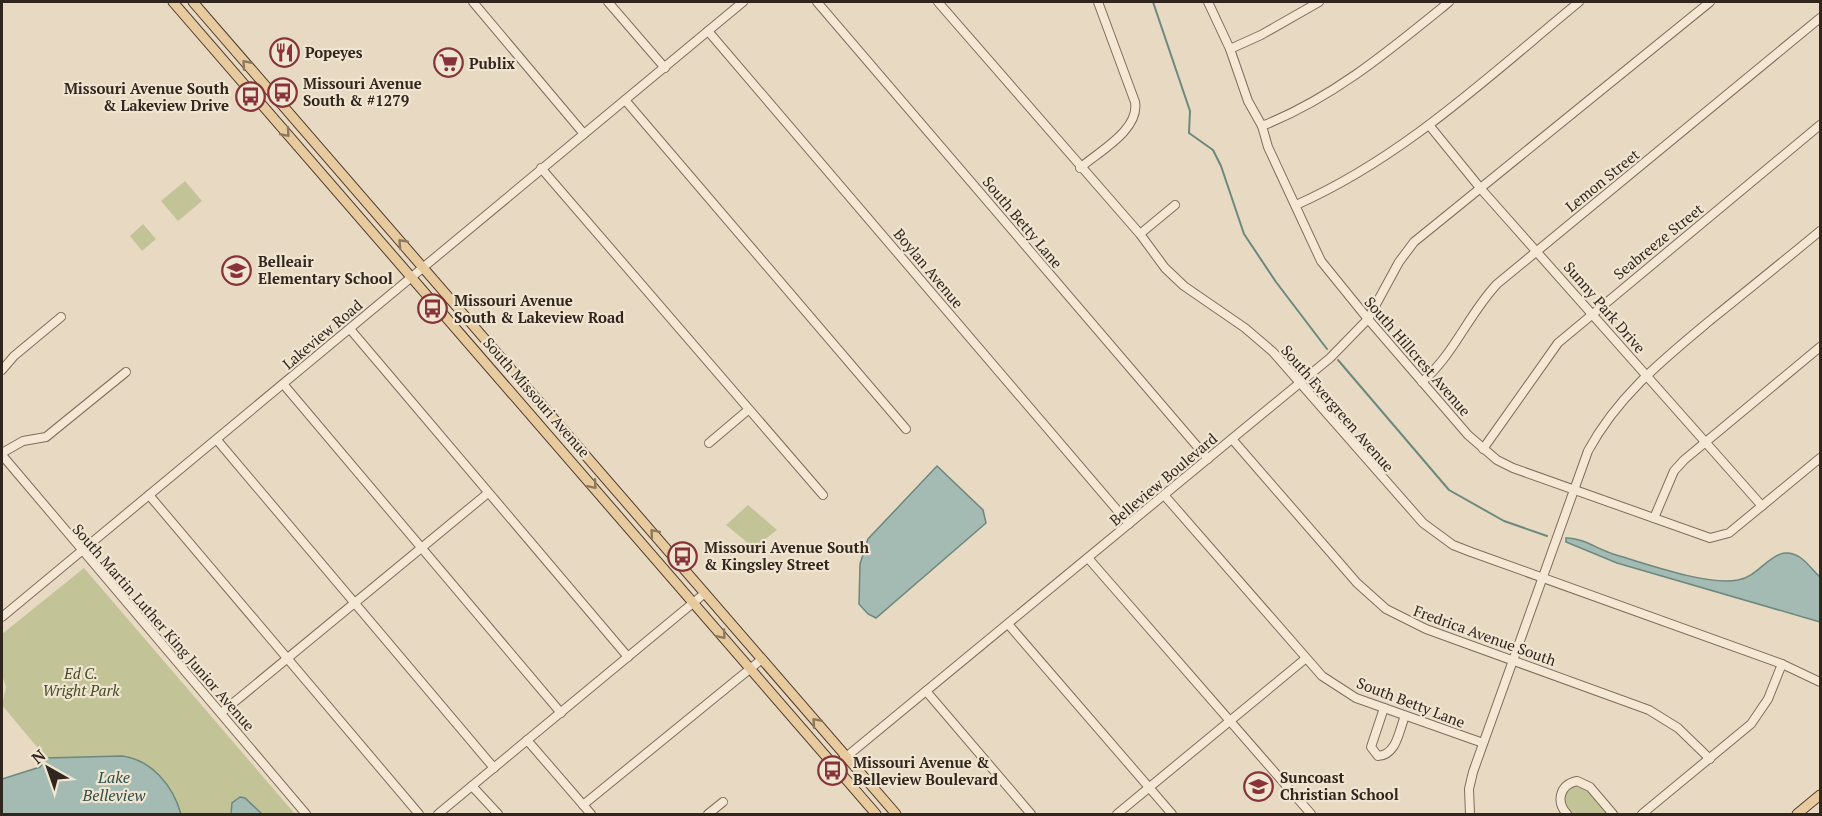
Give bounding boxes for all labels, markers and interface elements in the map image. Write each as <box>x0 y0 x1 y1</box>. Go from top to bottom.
restaurant icon: Popeyes <box>268 36 300 68</box>
place label: Popeyes <box>305 42 363 62</box>
supermarket icon: Publix <box>432 47 464 79</box>
place label: Publix <box>469 53 516 73</box>
one-way arrow <box>243 60 254 71</box>
place label: Missouri Avenue South & #1279 <box>303 73 422 110</box>
bus stop icon: Missouri Avenue South & #1279 <box>266 76 298 108</box>
place label: Missouri Avenue South & Lakeview Drive <box>64 78 229 115</box>
bus stop icon: Missouri Avenue South & Lakeview Drive <box>234 81 266 113</box>
one-way arrow <box>279 126 290 137</box>
street label: Lemon Street <box>1561 144 1643 216</box>
street label: South Betty Lane <box>979 172 1067 272</box>
street label: Seabreeze Street <box>1609 198 1708 284</box>
street label: Boylan Avenue <box>890 224 968 312</box>
one-way arrow <box>398 240 409 251</box>
place label: Belleair Elementary School <box>258 251 393 288</box>
school or university icon: Belleair Elementary School <box>221 254 253 286</box>
street label: Sunny Park Drive <box>1560 257 1650 357</box>
place label: Missouri Avenue South & Lakeview Road <box>454 290 624 327</box>
street label: South Hillcrest Avenue <box>1361 292 1475 420</box>
bus stop icon: Missouri Avenue South & Lakeview Road <box>417 293 449 325</box>
street label: Lakeview Road <box>278 295 366 373</box>
street label: South Missouri Avenue <box>479 333 595 461</box>
street label: South Evergreen Avenue <box>1277 340 1399 476</box>
street label: Belleview Boulevard <box>1105 428 1221 530</box>
one-way arrow <box>586 478 597 489</box>
street label: South Martin Luther King Junior Avenue <box>68 519 260 735</box>
one-way arrow <box>650 529 661 540</box>
place label: Missouri Avenue South & Kingsley Street <box>704 537 869 574</box>
bus stop icon: Missouri Avenue South & Kingsley Street <box>667 540 699 572</box>
street label: Fredrica Avenue South <box>1411 600 1559 670</box>
one-way arrow <box>715 628 726 639</box>
park label: Ed C. Wright Park <box>42 663 120 700</box>
street label: South Betty Lane <box>1354 672 1468 732</box>
one-way arrow <box>812 718 823 729</box>
north arrow <box>18 738 78 798</box>
text: N <box>27 744 50 769</box>
place label: Missouri Avenue & Belleview Boulevard <box>853 752 998 789</box>
bus stop icon: Missouri Avenue & Belleview Boulevard <box>816 755 848 787</box>
water label: Lake Belleview <box>82 766 146 806</box>
place label: Suncoast Christian School <box>1280 767 1399 804</box>
school or university icon: Suncoast Christian School <box>1243 770 1275 802</box>

